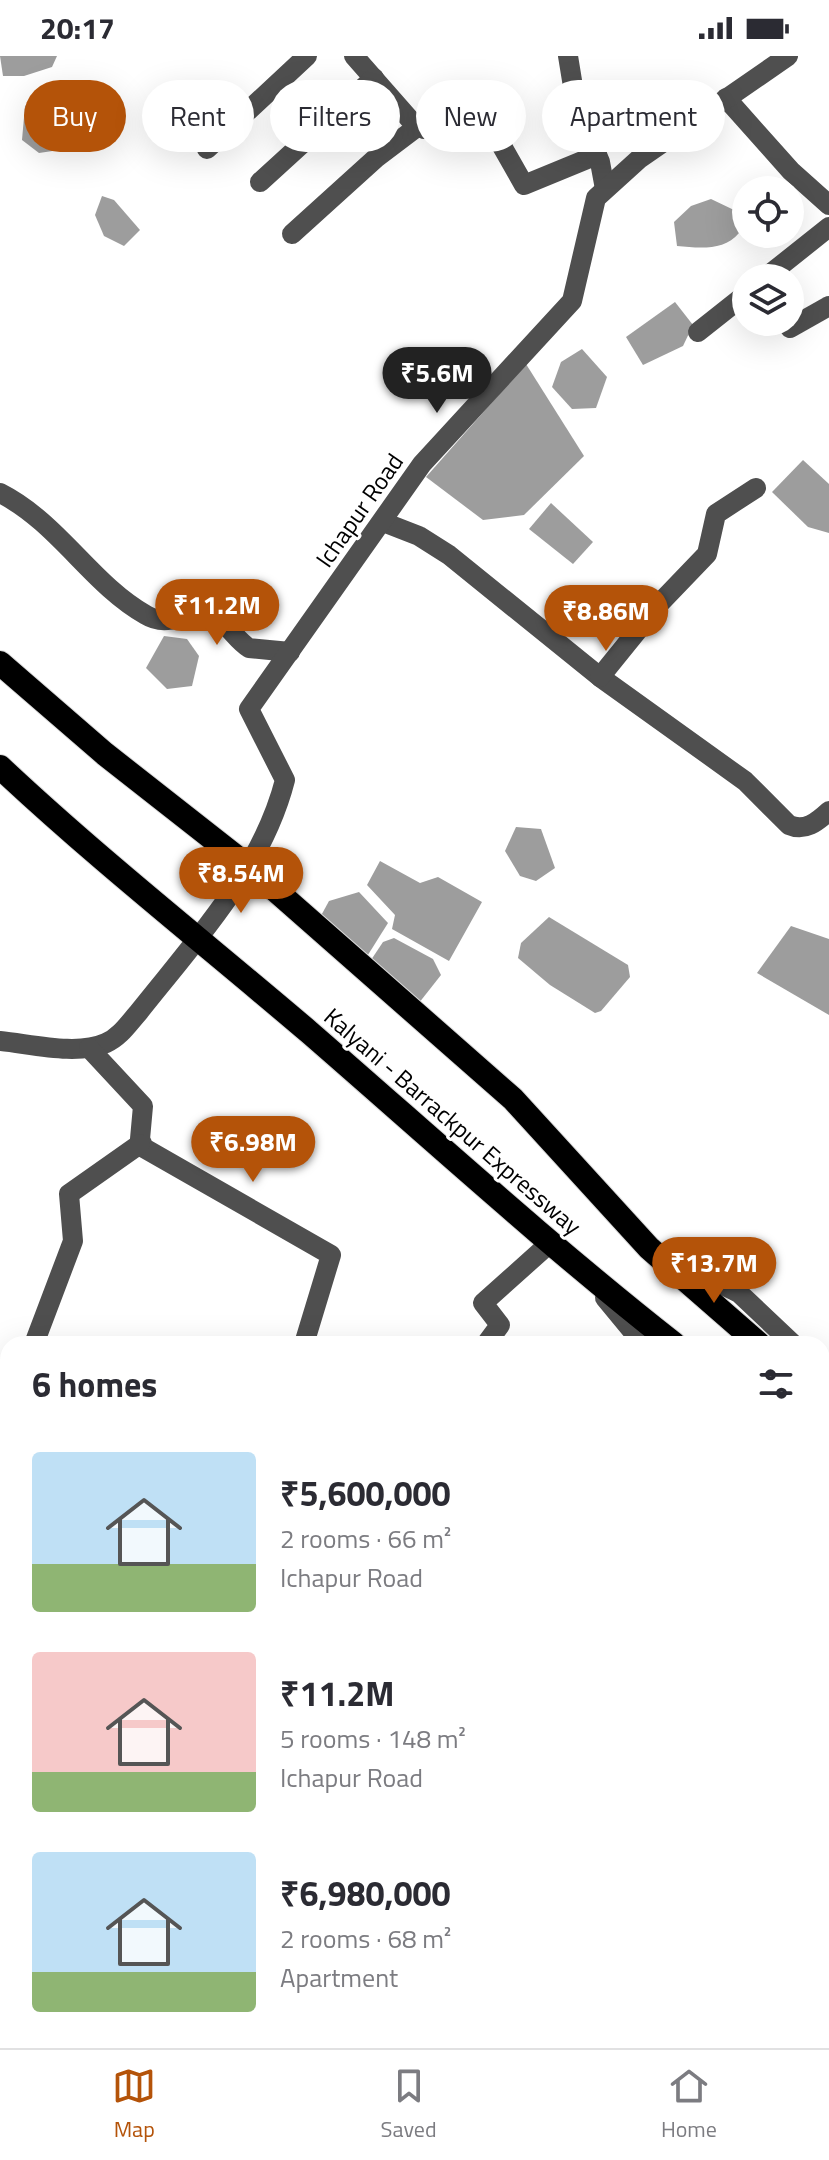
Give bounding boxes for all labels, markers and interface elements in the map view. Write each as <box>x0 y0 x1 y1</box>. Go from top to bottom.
text: 20:17 <box>40 5 115 51</box>
chip: Buy <box>24 80 126 152</box>
chip: Rent <box>142 80 254 152</box>
chip: Filters <box>270 80 400 152</box>
chip: New <box>416 80 526 152</box>
chip: Apartment <box>542 80 725 152</box>
map controls <box>732 176 804 336</box>
button: locate <box>732 176 804 248</box>
button: layers <box>732 264 804 336</box>
pin: ₹5.6M <box>381 347 493 415</box>
text: ₹5.6M <box>401 353 473 392</box>
street label: Ichapur Road <box>306 446 412 574</box>
pin: ₹11.2M <box>152 579 282 647</box>
text: ₹11.2M <box>173 585 261 624</box>
pin: ₹8.86M <box>541 585 671 653</box>
text: ₹8.86M <box>562 591 650 630</box>
pin: ₹8.54M <box>176 847 306 915</box>
text: ₹8.54M <box>197 853 285 892</box>
street label: Kalyani - Barrackpur Expressway <box>316 999 590 1243</box>
pin: ₹6.98M <box>188 1116 318 1184</box>
text: ₹6.98M <box>209 1122 297 1161</box>
pin: ₹13.7M <box>649 1237 779 1305</box>
text: ₹13.7M <box>670 1243 758 1282</box>
text: 6 homes <box>32 1358 157 1410</box>
icon: filters <box>754 1362 798 1406</box>
text: ₹5,600,000 <box>280 1467 451 1519</box>
icon: home <box>96 1484 192 1580</box>
text: 2 rooms · 66 m² <box>280 1519 451 1558</box>
text: Ichapur Road <box>280 1558 423 1597</box>
text: ₹11.2M <box>280 1667 394 1719</box>
icon: home <box>96 1684 192 1780</box>
text: 5 rooms · 148 m² <box>280 1719 466 1758</box>
text: Ichapur Road <box>280 1758 423 1797</box>
text: ₹6,980,000 <box>280 1867 451 1919</box>
icon: home <box>96 1884 192 1980</box>
text: 2 rooms · 68 m² <box>280 1919 451 1958</box>
text: Apartment <box>280 1958 398 1997</box>
tab: Map <box>112 2064 156 2146</box>
tab: Saved <box>381 2064 437 2146</box>
tab: Home <box>661 2064 717 2146</box>

